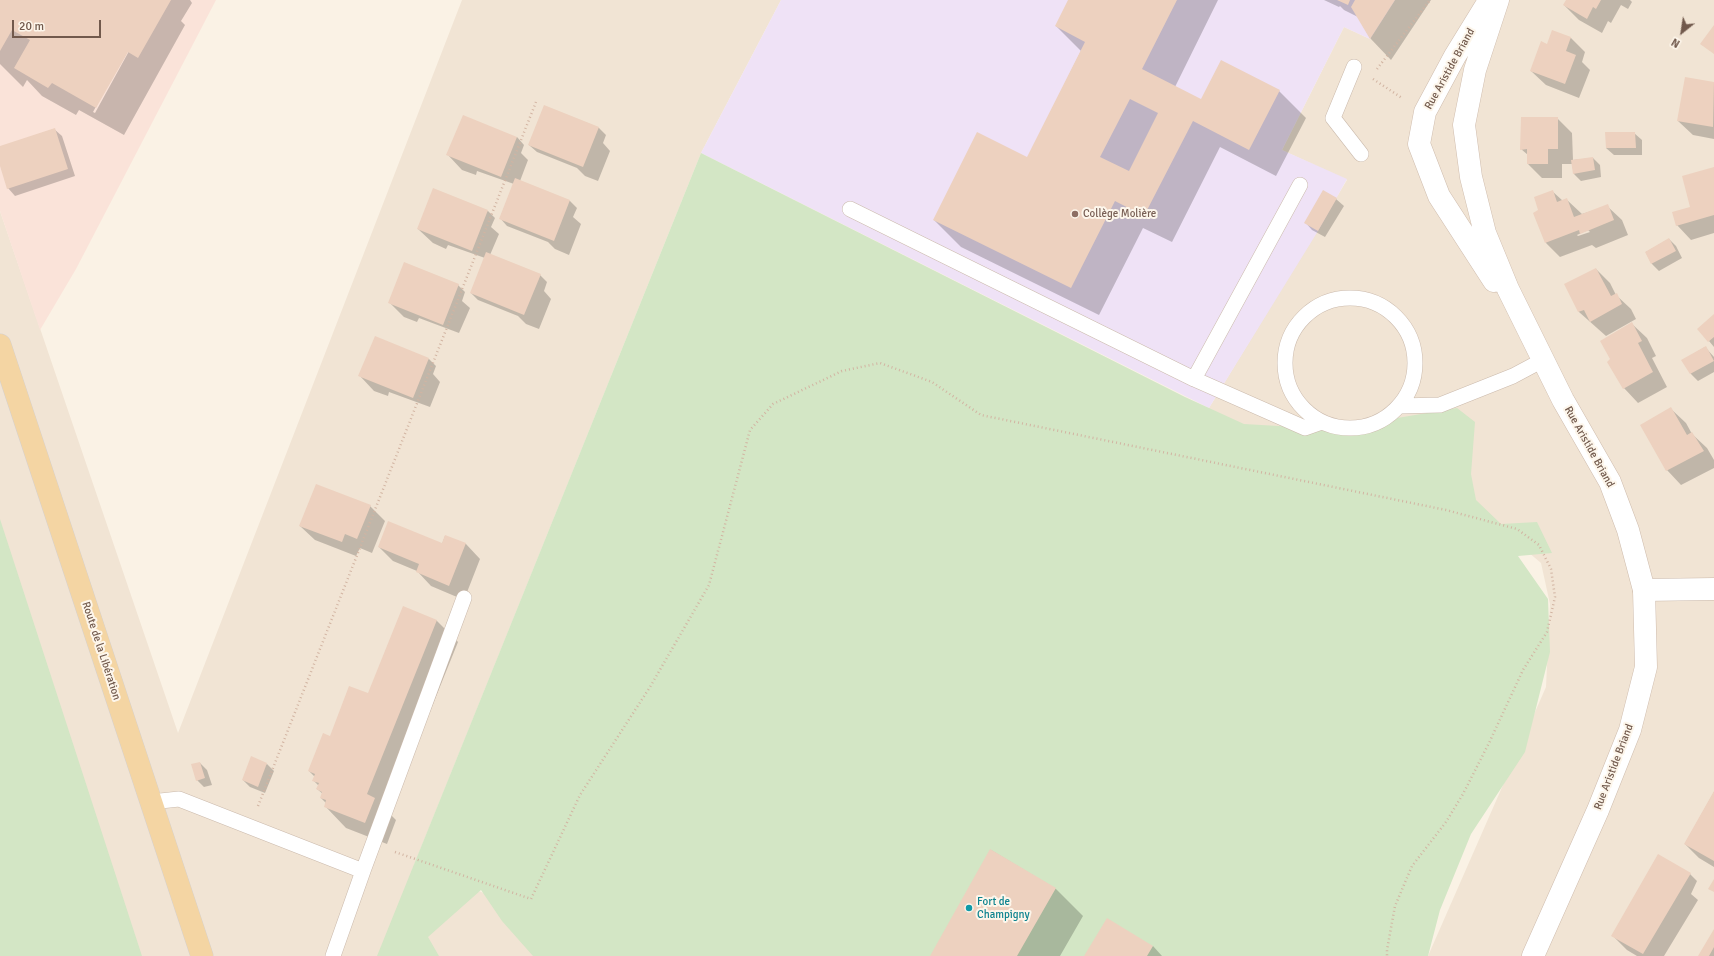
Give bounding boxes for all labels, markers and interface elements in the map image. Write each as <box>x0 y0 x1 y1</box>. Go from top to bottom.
scale bar <box>14 12 103 38</box>
north arrow <box>1662 12 1702 52</box>
text: 20 m <box>19 19 44 34</box>
street label: Rue Aristide Briand <box>1422 26 1478 112</box>
text: N <box>1669 35 1682 50</box>
place label: Collège Molière <box>1083 207 1156 221</box>
marker: Collège Molière <box>1070 209 1080 219</box>
street label: Rue Aristide Briand <box>1561 404 1617 490</box>
street label: Route de la Libération <box>79 600 123 702</box>
street label: Rue Aristide Briand <box>1592 722 1636 812</box>
place label: Fort de Champigny <box>977 895 1030 921</box>
marker: Fort de Champigny <box>964 903 974 913</box>

